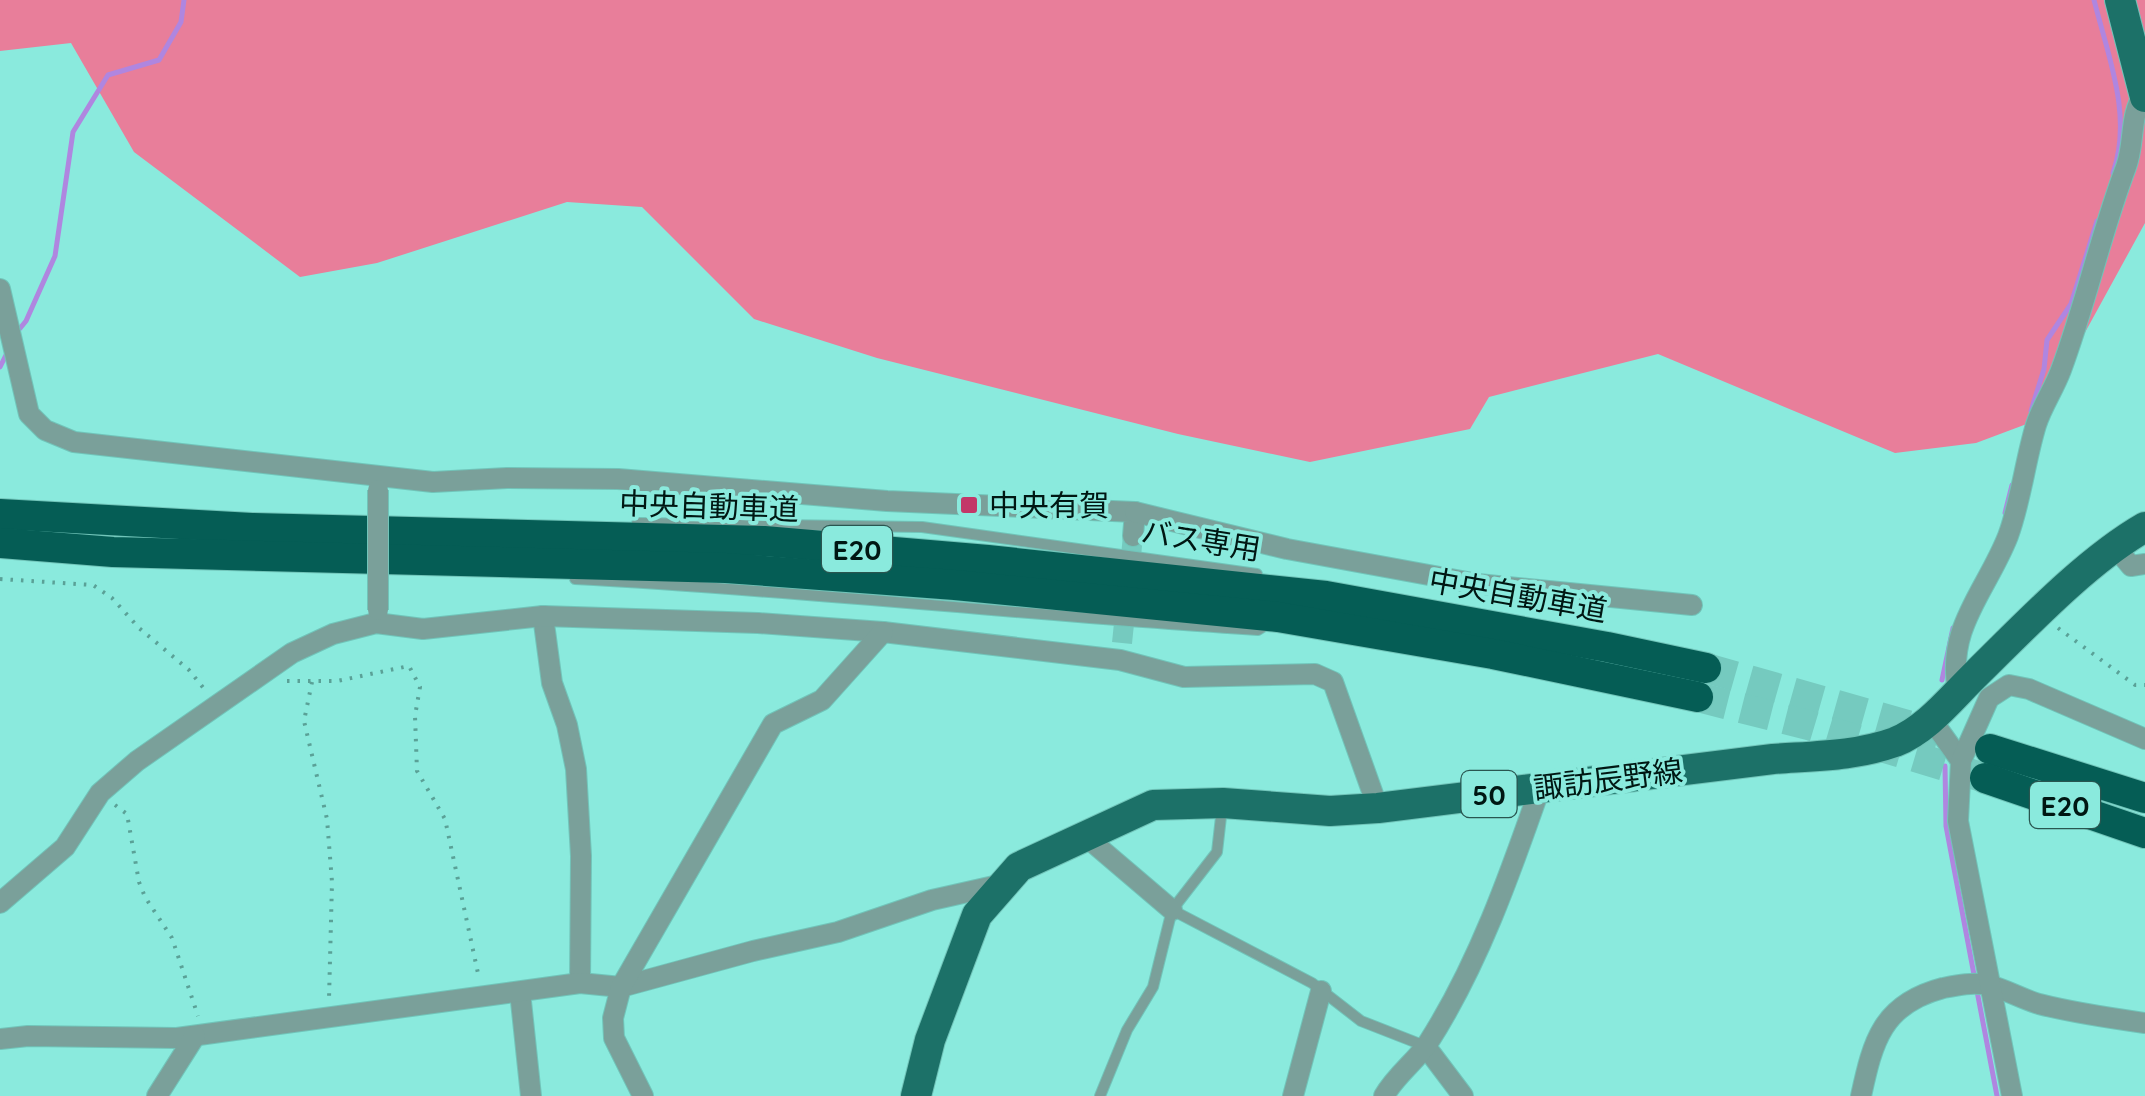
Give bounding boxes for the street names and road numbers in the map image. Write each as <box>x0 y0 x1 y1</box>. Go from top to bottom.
street label: 中央自動車道 <box>618 484 800 528</box>
street label: バス専用 <box>1139 512 1263 568</box>
road number: E20 <box>822 526 892 572</box>
street label: 中央自動車道 <box>1426 561 1610 629</box>
street label: 諏訪辰野線 <box>1531 751 1685 807</box>
road number: 50 <box>1462 771 1516 817</box>
road number: E20 <box>2030 782 2100 828</box>

